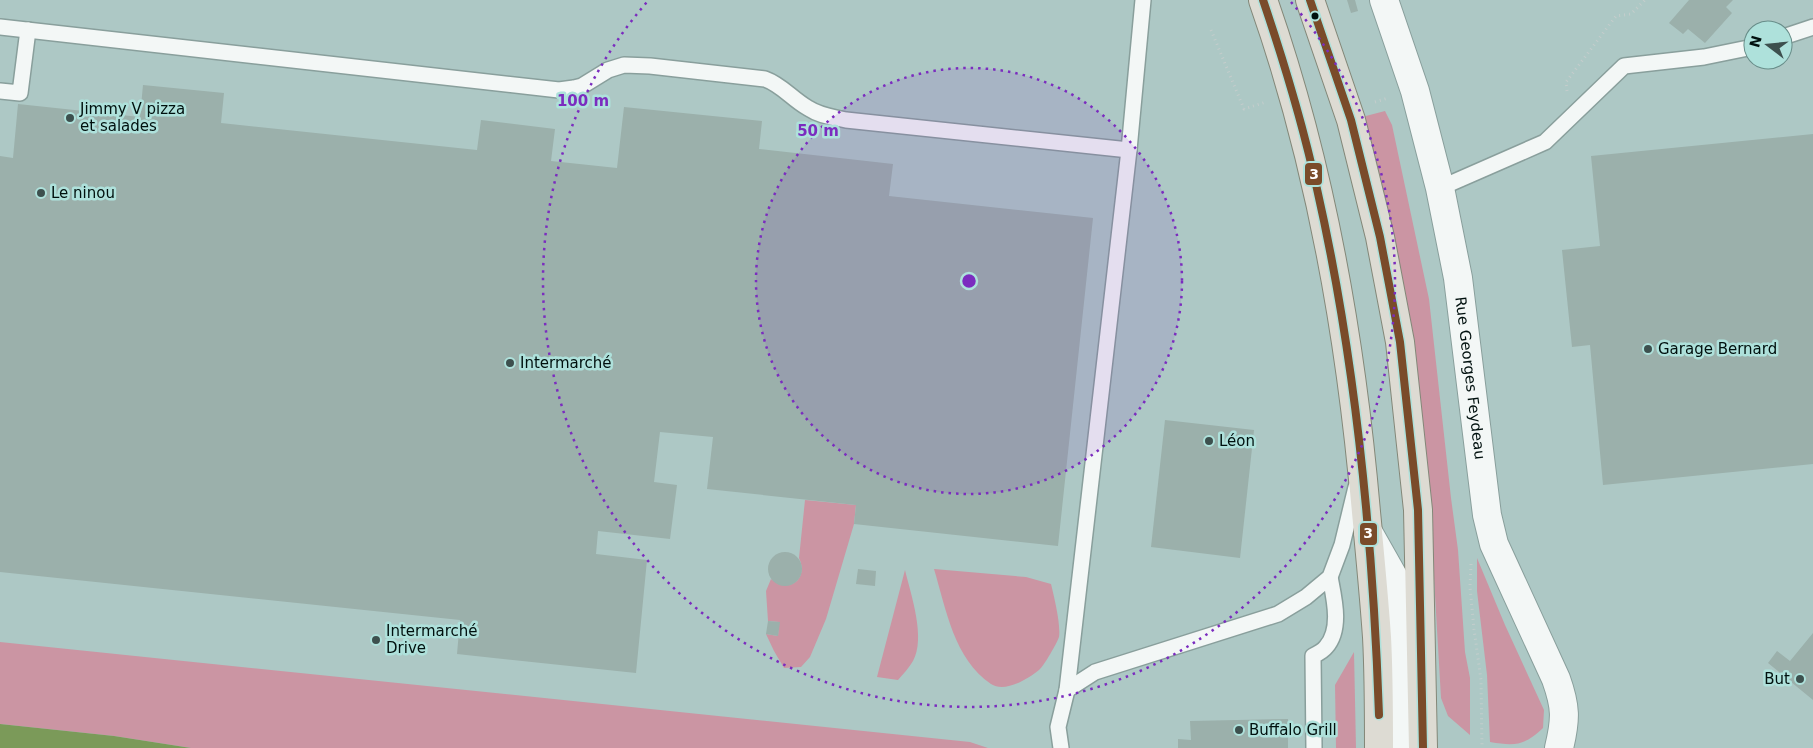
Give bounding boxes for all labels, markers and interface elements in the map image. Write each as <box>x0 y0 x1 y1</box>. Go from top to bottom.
unlabelled marker <box>1310 11 1320 21</box>
north arrow <box>1743 20 1793 70</box>
text: N <box>1746 34 1765 49</box>
text: 100 m <box>557 92 609 110</box>
place label: Jimmy V pizza et salades <box>79 100 185 135</box>
marker: Jimmy V pizza et salades <box>64 112 76 124</box>
text: 50 m <box>797 122 839 140</box>
line badge: 3 <box>1304 162 1323 186</box>
text: 3 <box>1309 166 1319 182</box>
place label: Le ninou <box>51 184 115 202</box>
marker: Le ninou <box>35 187 47 199</box>
centre of rings <box>960 272 978 290</box>
street label: Rue Georges Feydeau <box>1451 296 1489 461</box>
place label: Garage Bernard <box>1658 340 1777 358</box>
marker: Garage Bernard <box>1642 343 1654 355</box>
place label: Intermarché <box>520 354 612 372</box>
marker: Intermarché <box>504 357 516 369</box>
place label: Léon <box>1219 432 1255 450</box>
marker: Léon <box>1203 435 1215 447</box>
line badge: 3 <box>1359 522 1378 546</box>
text: 3 <box>1363 525 1373 541</box>
place label: Intermarché Drive <box>386 622 478 657</box>
marker: Intermarché Drive <box>370 634 382 646</box>
place label: But <box>1764 670 1790 688</box>
marker: But <box>1794 673 1806 685</box>
place label: Buffalo Grill <box>1249 721 1337 739</box>
marker: Buffalo Grill <box>1233 724 1245 736</box>

